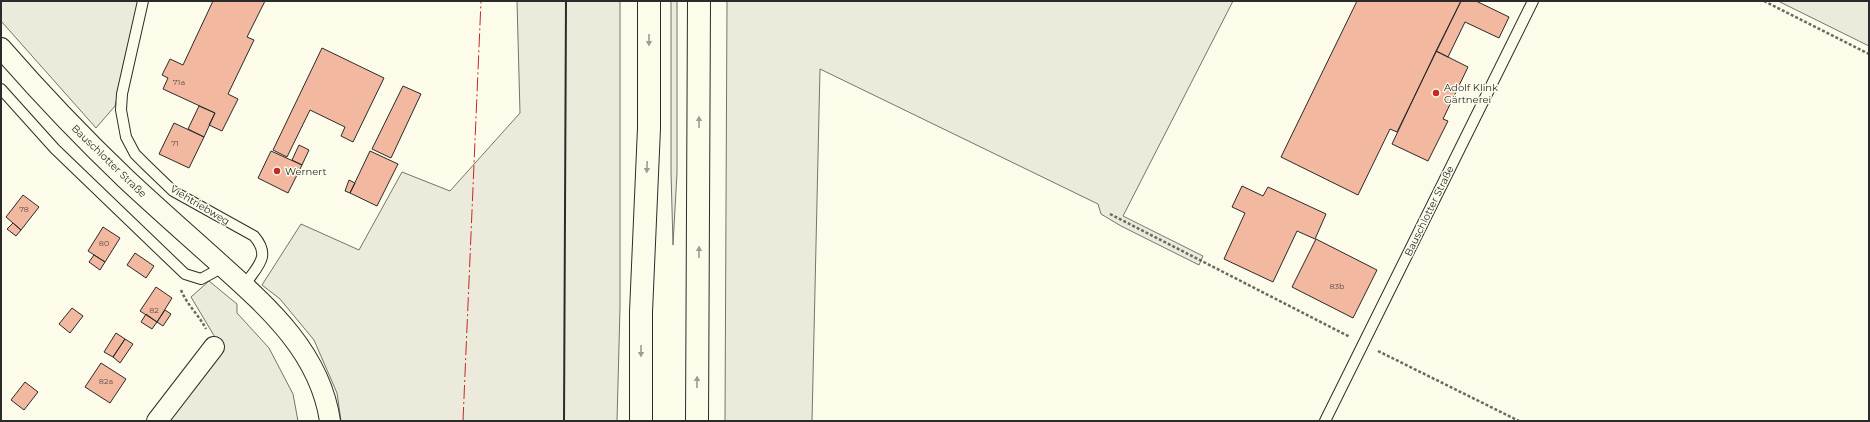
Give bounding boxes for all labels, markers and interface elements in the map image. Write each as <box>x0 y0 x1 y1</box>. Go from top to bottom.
one-way arrow <box>646 34 652 47</box>
house number: 71a <box>173 77 185 87</box>
place label: Adolf Klink Gärtnerei <box>1444 81 1498 106</box>
marker: Adolf Klink Gärtnerei <box>1431 88 1441 98</box>
one-way arrow <box>696 115 702 128</box>
street label: Bauschlotter Straße <box>69 122 149 200</box>
house number: 71 <box>171 138 179 148</box>
one-way arrow <box>644 161 650 174</box>
street label: Bauschlotter Straße <box>1401 164 1457 258</box>
place label: Wernert <box>285 165 327 178</box>
marker: Wernert <box>272 166 282 176</box>
street label: Viehtriebweg <box>168 182 232 228</box>
house number: 78 <box>19 204 29 214</box>
house number: 80 <box>99 238 109 248</box>
one-way arrow <box>696 245 702 258</box>
house number: 83b <box>1329 281 1345 291</box>
house number: 82 <box>149 305 159 315</box>
one-way arrow <box>638 345 644 358</box>
one-way arrow <box>694 375 700 388</box>
house number: 82a <box>99 376 113 386</box>

